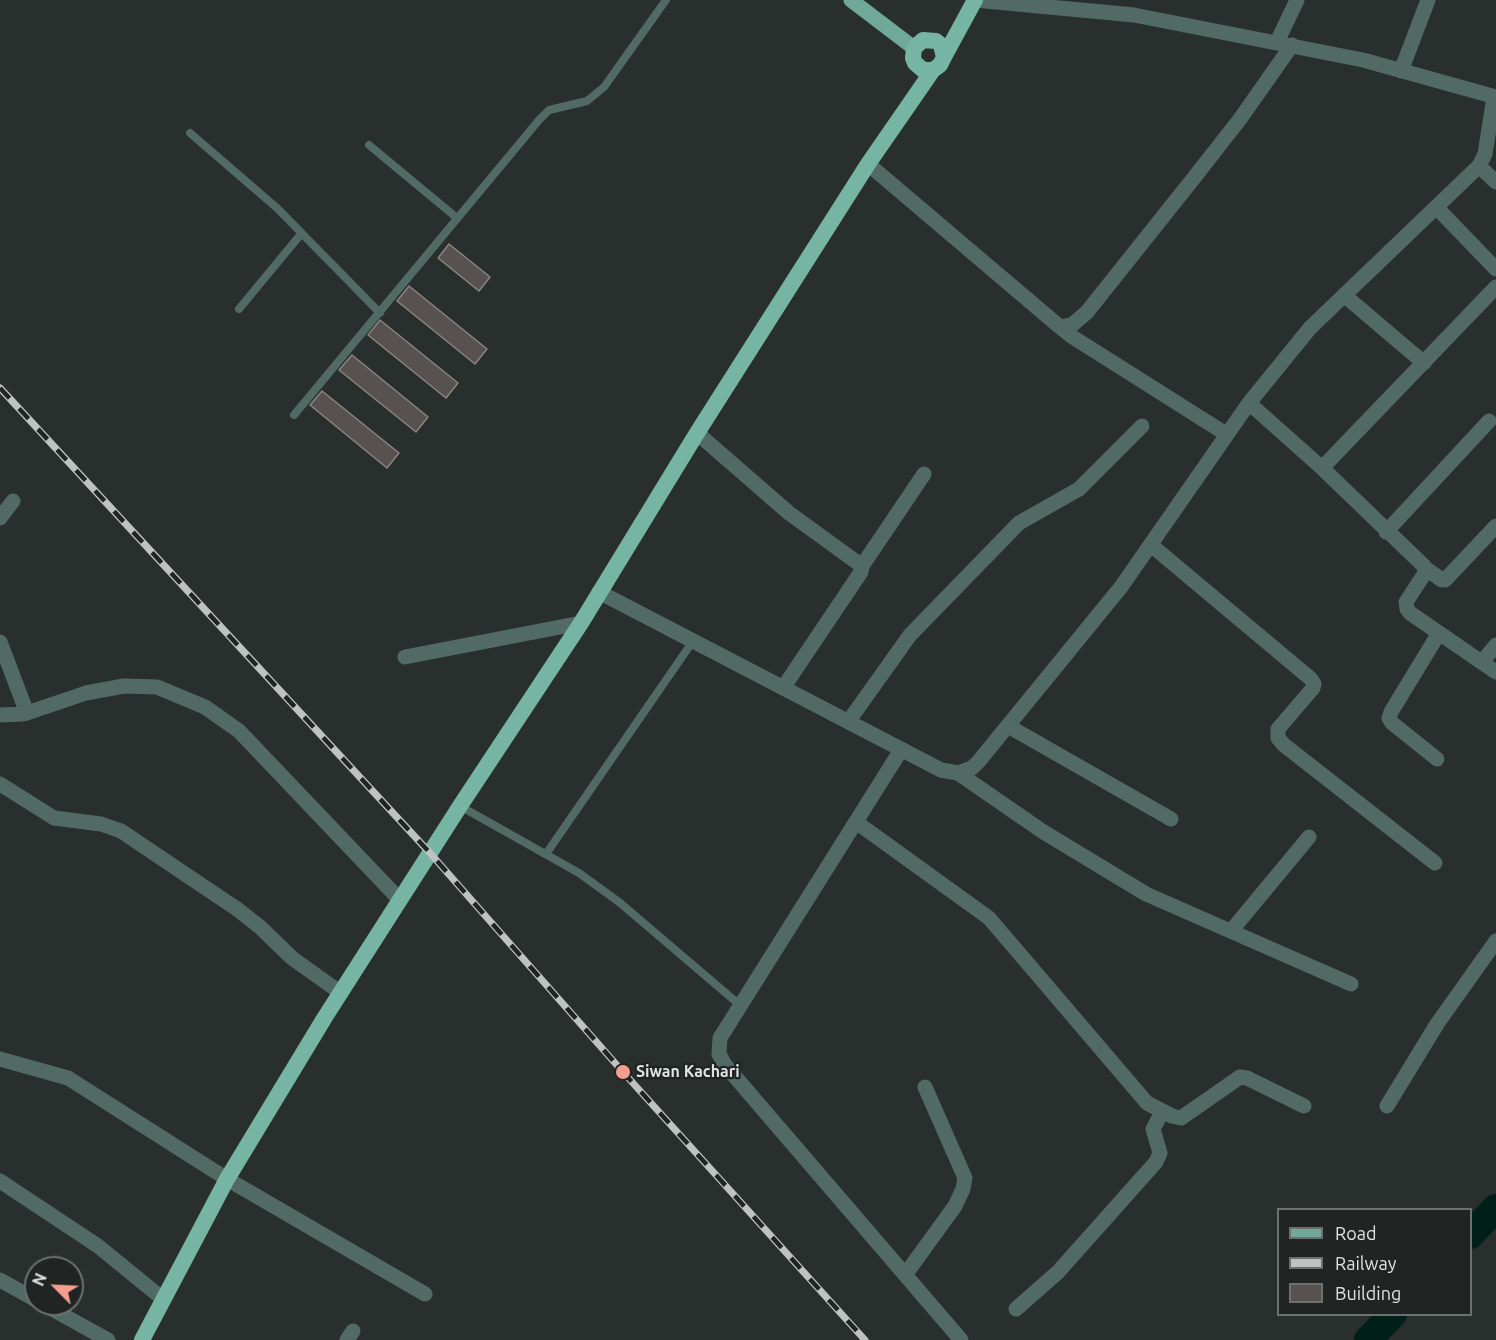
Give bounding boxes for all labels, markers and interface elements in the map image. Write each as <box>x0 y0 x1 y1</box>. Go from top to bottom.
place label: Siwan Kachari <box>636 1062 740 1082</box>
marker: Siwan Kachari <box>614 1063 632 1081</box>
legend <box>1277 1208 1472 1316</box>
text: Road <box>1335 1223 1377 1243</box>
text: Railway <box>1335 1253 1396 1273</box>
north arrow <box>24 1256 84 1316</box>
text: N <box>29 1270 50 1289</box>
text: Building <box>1335 1283 1401 1303</box>

